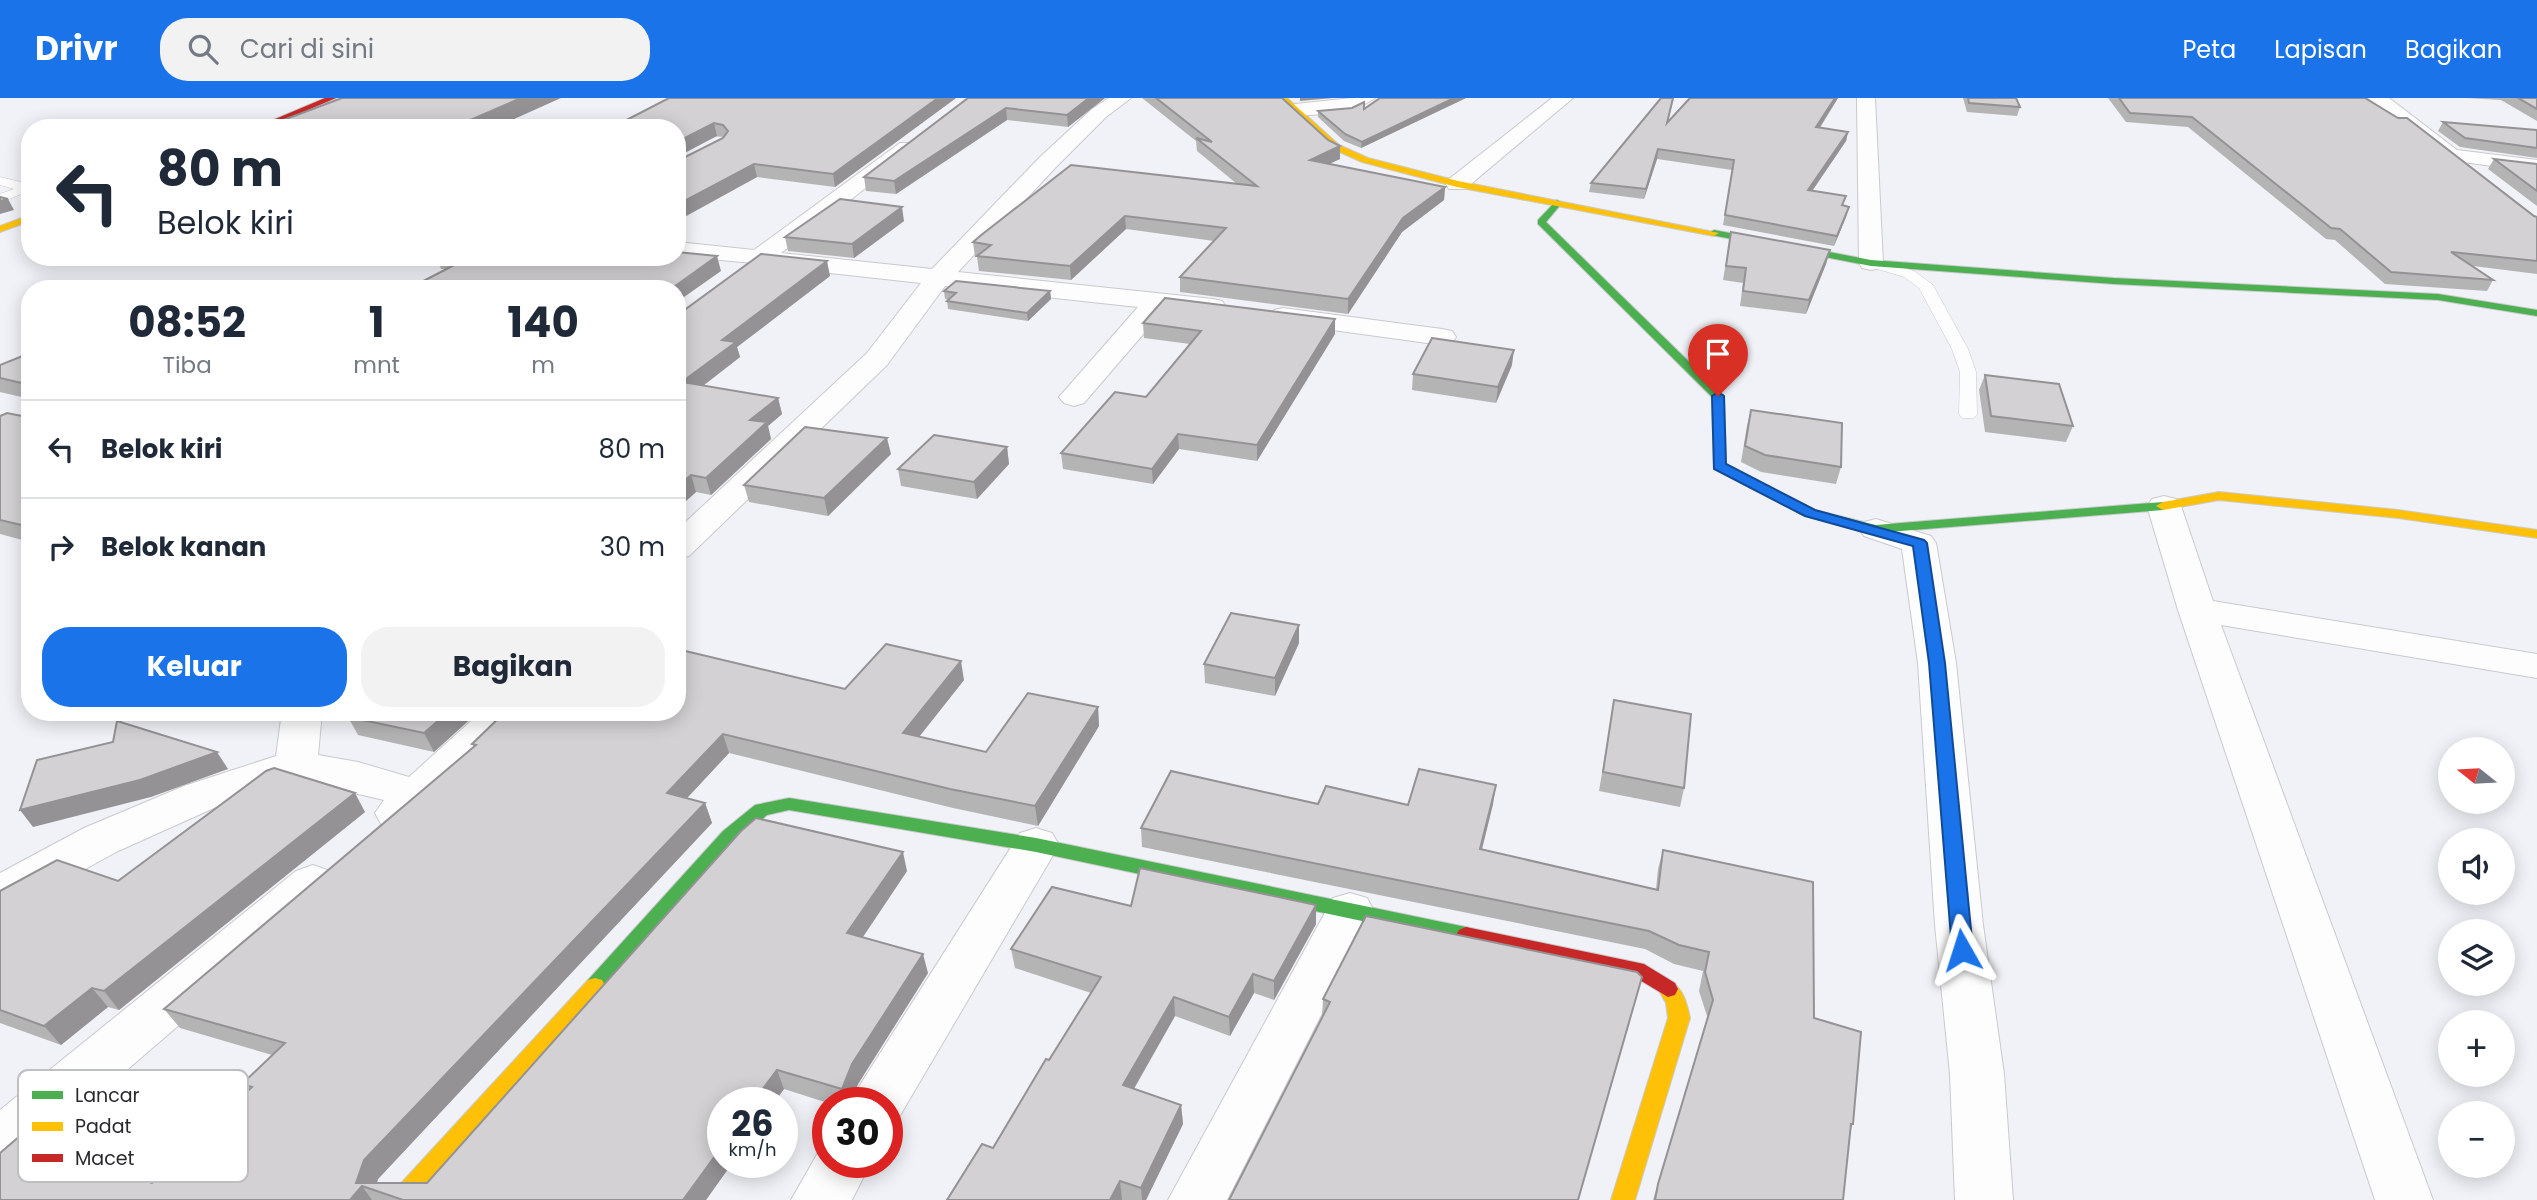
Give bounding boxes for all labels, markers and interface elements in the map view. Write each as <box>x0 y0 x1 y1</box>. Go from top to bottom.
search box <box>160 18 650 81</box>
text: Drivr <box>35 25 118 72</box>
icon: search <box>184 30 222 68</box>
text: Cari di sini <box>240 31 374 67</box>
text: Peta <box>2182 33 2236 66</box>
text: Lapisan <box>2274 33 2367 66</box>
text: Bagikan <box>2405 33 2502 66</box>
text: 80 m <box>157 135 283 203</box>
icon: left <box>42 147 133 238</box>
text: Belok kiri <box>157 200 294 245</box>
text: 08:52 <box>128 293 246 352</box>
text: 1 <box>369 293 384 352</box>
text: 140 <box>507 293 579 352</box>
pin <box>1688 324 1748 396</box>
icon: arrive <box>1699 335 1737 373</box>
text: Tiba <box>162 349 212 381</box>
text: mnt <box>353 349 400 381</box>
text: m <box>531 349 555 381</box>
icon: left <box>42 430 80 468</box>
text: Belok kiri <box>101 431 223 467</box>
text: 80 m <box>599 431 665 467</box>
icon: right <box>42 528 80 566</box>
text: Belok kanan <box>101 529 266 565</box>
text: 30 m <box>600 529 665 565</box>
button: Keluar <box>42 627 347 707</box>
button: Bagikan <box>361 627 665 707</box>
north arrow <box>2438 737 2515 814</box>
map controls <box>2438 737 2515 1178</box>
button: sound <box>2438 828 2515 905</box>
position arrow <box>1925 913 1999 987</box>
button: layers <box>2438 919 2515 996</box>
button: + <box>2438 1010 2515 1087</box>
legend <box>18 1070 248 1182</box>
text: Lancar <box>75 1082 140 1109</box>
speed limit sign: 30 <box>812 1087 903 1178</box>
text: 26 <box>731 1099 774 1148</box>
button: − <box>2438 1101 2515 1178</box>
text: Padat <box>75 1113 132 1140</box>
text: km/h <box>729 1137 776 1162</box>
text: Macet <box>75 1145 135 1172</box>

